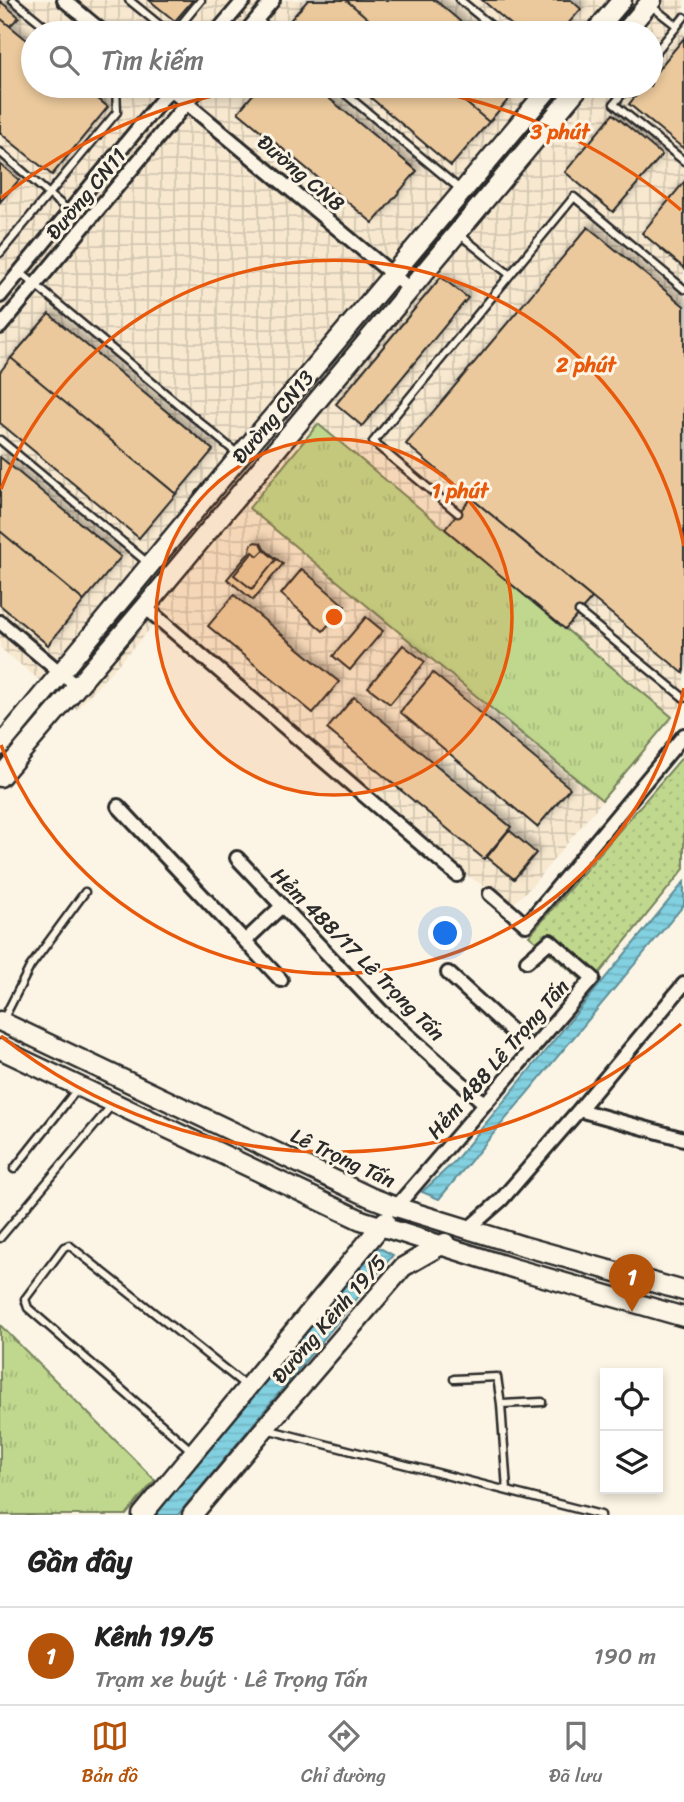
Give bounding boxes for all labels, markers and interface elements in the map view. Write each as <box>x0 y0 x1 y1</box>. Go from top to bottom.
search box <box>21 21 663 98</box>
text: Tìm kiếm <box>101 37 204 83</box>
icon: search <box>45 41 83 79</box>
text: 3 phút <box>530 113 591 151</box>
street label: Đường CN8 <box>248 124 354 222</box>
street label: Đường CN11 <box>36 139 136 249</box>
text: 2 phút <box>555 346 617 384</box>
street label: Đường CN13 <box>222 361 324 473</box>
text: 1 phút <box>432 472 490 510</box>
centre of rings <box>322 605 346 629</box>
street label: Hẻm 488/17 Lê Trọng Tấn <box>262 858 454 1050</box>
your location <box>428 916 462 950</box>
street label: Hẻm 488 Lê Trọng Tấn <box>417 970 579 1148</box>
street label: Lê Trọng Tấn <box>284 1117 402 1199</box>
street label: Đường Kênh 19/5 <box>262 1245 397 1393</box>
pin: 1 <box>609 1254 655 1312</box>
map controls <box>600 1368 663 1494</box>
button: locate <box>600 1368 663 1431</box>
button: layers <box>600 1431 663 1494</box>
text: Gần đây <box>28 1534 132 1588</box>
text: Kênh 19/5 <box>95 1613 214 1659</box>
text: 1 <box>46 1636 56 1677</box>
text: 190 m <box>594 1636 656 1677</box>
text: Trạm xe buýt · Lê Trọng Tấn <box>95 1659 368 1700</box>
tab: Bản đồ <box>82 1717 138 1792</box>
tab: Chỉ đường <box>301 1717 386 1792</box>
tab: Đã lưu <box>549 1717 602 1792</box>

